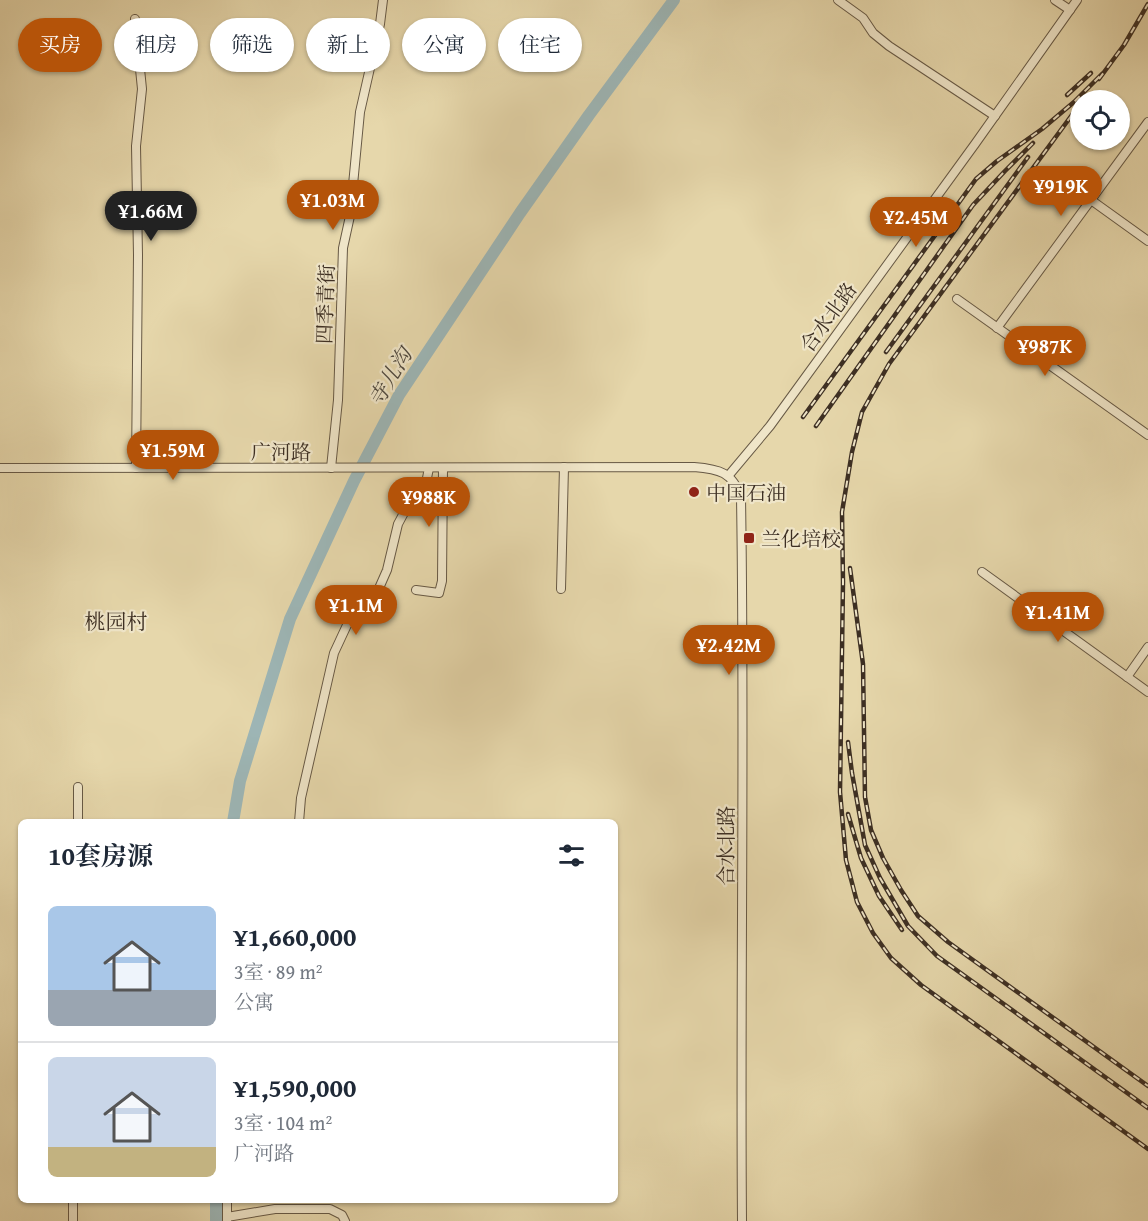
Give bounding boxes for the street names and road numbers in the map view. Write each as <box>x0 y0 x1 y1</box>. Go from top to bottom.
street label: 四季青街 <box>309 264 341 344</box>
street label: 合水北路 <box>793 276 863 358</box>
street label: 广河路 <box>251 437 311 466</box>
street label: 合水北路 <box>711 806 740 886</box>

